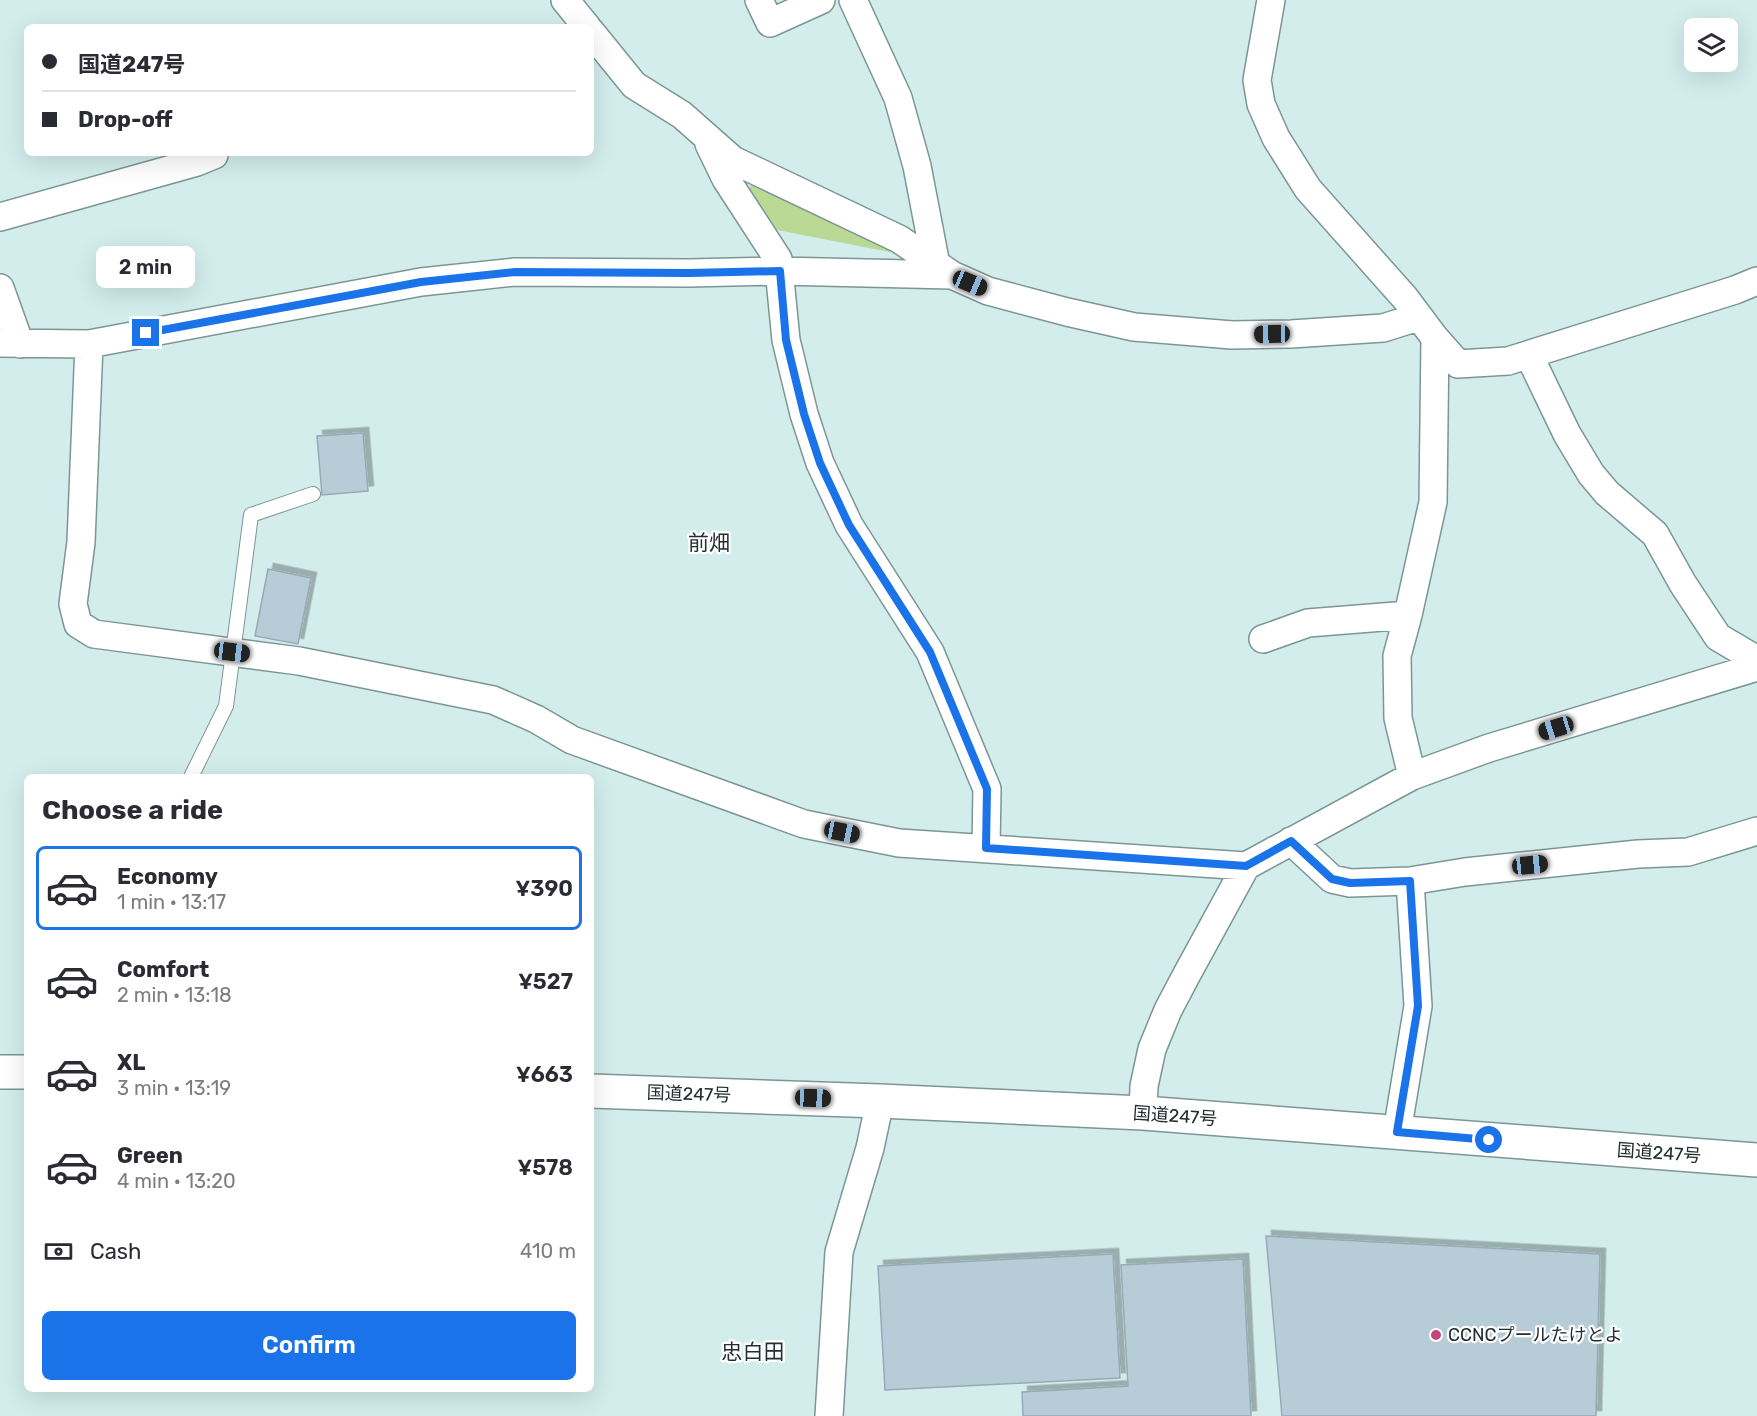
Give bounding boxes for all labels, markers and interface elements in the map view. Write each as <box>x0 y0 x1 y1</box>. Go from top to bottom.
map controls <box>1684 18 1738 72</box>
button: layers <box>1684 18 1738 72</box>
text: 国道247号 <box>78 51 185 78</box>
text: Drop-off <box>78 106 173 133</box>
callout: 2 min <box>96 246 195 288</box>
text: 2 min <box>119 255 172 279</box>
car <box>950 268 990 298</box>
route end <box>132 319 159 346</box>
car <box>1254 325 1290 343</box>
district label: 前畑 <box>688 530 730 555</box>
car <box>213 641 251 663</box>
car <box>1536 714 1576 742</box>
text: Choose a ride <box>42 794 223 826</box>
car <box>823 820 861 844</box>
car <box>1511 854 1549 876</box>
icon: car <box>45 861 99 915</box>
text: Economy <box>117 863 218 890</box>
text: ¥390 <box>516 875 573 902</box>
text: 1 min · 13:17 <box>117 890 226 914</box>
icon: car <box>45 954 99 1008</box>
text: Comfort <box>117 956 209 983</box>
text: ¥527 <box>518 968 573 995</box>
text: 2 min · 13:18 <box>117 983 232 1007</box>
icon: car <box>45 1047 99 1101</box>
text: XL <box>117 1049 145 1076</box>
text: ¥663 <box>516 1061 573 1088</box>
text: 3 min · 13:19 <box>117 1076 231 1100</box>
street label: 国道247号 <box>646 1082 732 1106</box>
car <box>795 1088 831 1108</box>
street label: 国道247号 <box>1132 1102 1218 1130</box>
route start <box>1475 1126 1502 1153</box>
street label: 国道247号 <box>1616 1139 1702 1167</box>
icon: car <box>45 1140 99 1194</box>
text: Green <box>117 1142 183 1169</box>
text: ¥578 <box>517 1154 573 1181</box>
text: 4 min · 13:20 <box>117 1169 236 1193</box>
icon: cash <box>42 1235 75 1268</box>
text: Cash <box>90 1238 141 1265</box>
text: 410 m <box>520 1239 576 1263</box>
button: Confirm <box>42 1311 576 1380</box>
place label: CCNCプールたけとよ <box>1448 1324 1622 1346</box>
marker: CCNCプールたけとよ <box>1429 1328 1443 1342</box>
district label: 忠白田 <box>722 1339 785 1364</box>

